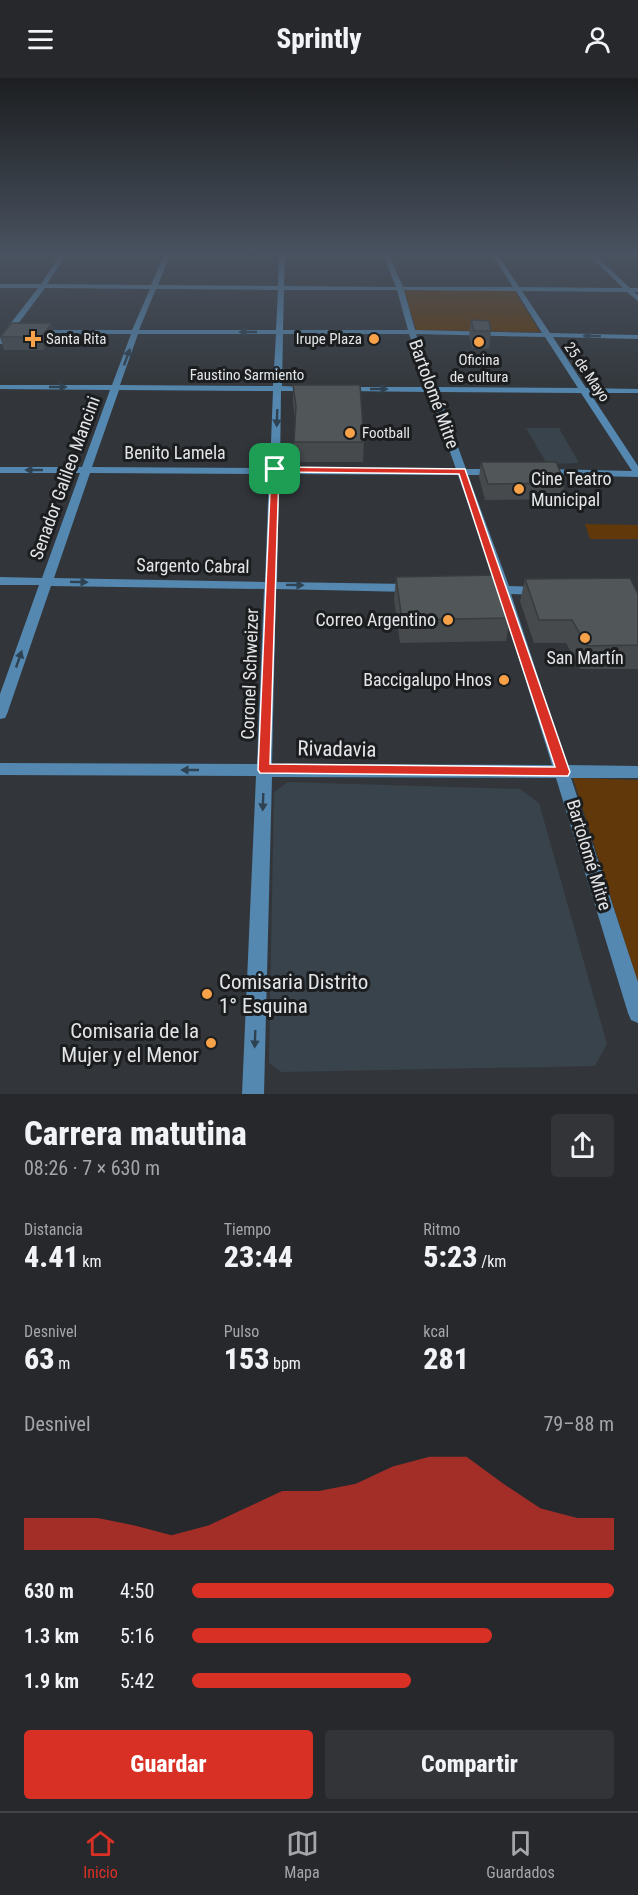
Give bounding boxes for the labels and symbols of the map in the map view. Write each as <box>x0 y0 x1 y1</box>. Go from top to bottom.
one-way arrow <box>239 327 258 337</box>
marker: Santa Rita <box>24 330 42 348</box>
place label: Santa Rita <box>46 330 106 348</box>
place label: Irupe Plaza <box>296 330 362 348</box>
one-way arrow <box>582 331 601 340</box>
marker: Irupe Plaza <box>367 332 381 346</box>
marker: Oficina de cultura <box>472 335 486 349</box>
street label: Bartolomé Mitre <box>405 336 464 451</box>
street label: 25 de Mayo <box>560 339 614 405</box>
one-way arrow <box>122 348 132 366</box>
place label: Oficina de cultura <box>450 351 508 386</box>
street label: Faustino Sarmiento <box>190 366 304 384</box>
one-way arrow <box>49 382 68 392</box>
one-way arrow <box>370 384 389 394</box>
street label: Senador Galileo Mancini <box>25 393 104 562</box>
one-way arrow <box>272 409 281 428</box>
place label: Football <box>362 424 410 442</box>
marker: Football <box>343 426 357 440</box>
street label: Benito Lamela <box>124 442 226 463</box>
pin <box>249 443 300 494</box>
one-way arrow <box>24 465 43 475</box>
place label: Cine Teatro Municipal <box>531 468 612 510</box>
marker: Cine Teatro Municipal <box>512 482 526 496</box>
street label: Sargento Cabral <box>136 554 250 577</box>
one-way arrow <box>70 577 89 587</box>
one-way arrow <box>286 581 305 590</box>
street label: Coronel Schweizer <box>237 607 262 740</box>
place label: Correo Argentino <box>315 609 436 630</box>
marker: Correo Argentino <box>441 613 455 627</box>
marker: San Martín <box>578 631 592 645</box>
place label: San Martín <box>546 647 624 668</box>
one-way arrow <box>15 650 24 668</box>
place label: Baccigalupo Hnos <box>363 669 492 690</box>
marker: Baccigalupo Hnos <box>497 673 511 687</box>
street label: Rivadavia <box>297 736 377 762</box>
one-way arrow <box>180 765 199 775</box>
one-way arrow <box>258 792 267 811</box>
street label: Bartolomé Mitre <box>563 797 616 913</box>
place label: Comisaria Distrito 1° Esquina <box>219 970 368 1018</box>
marker: Comisaria Distrito 1° Esquina <box>200 987 214 1001</box>
place label: Comisaria de la Mujer y el Menor <box>61 1019 199 1067</box>
one-way arrow <box>250 1029 259 1048</box>
marker: Comisaria de la Mujer y el Menor <box>204 1036 218 1050</box>

